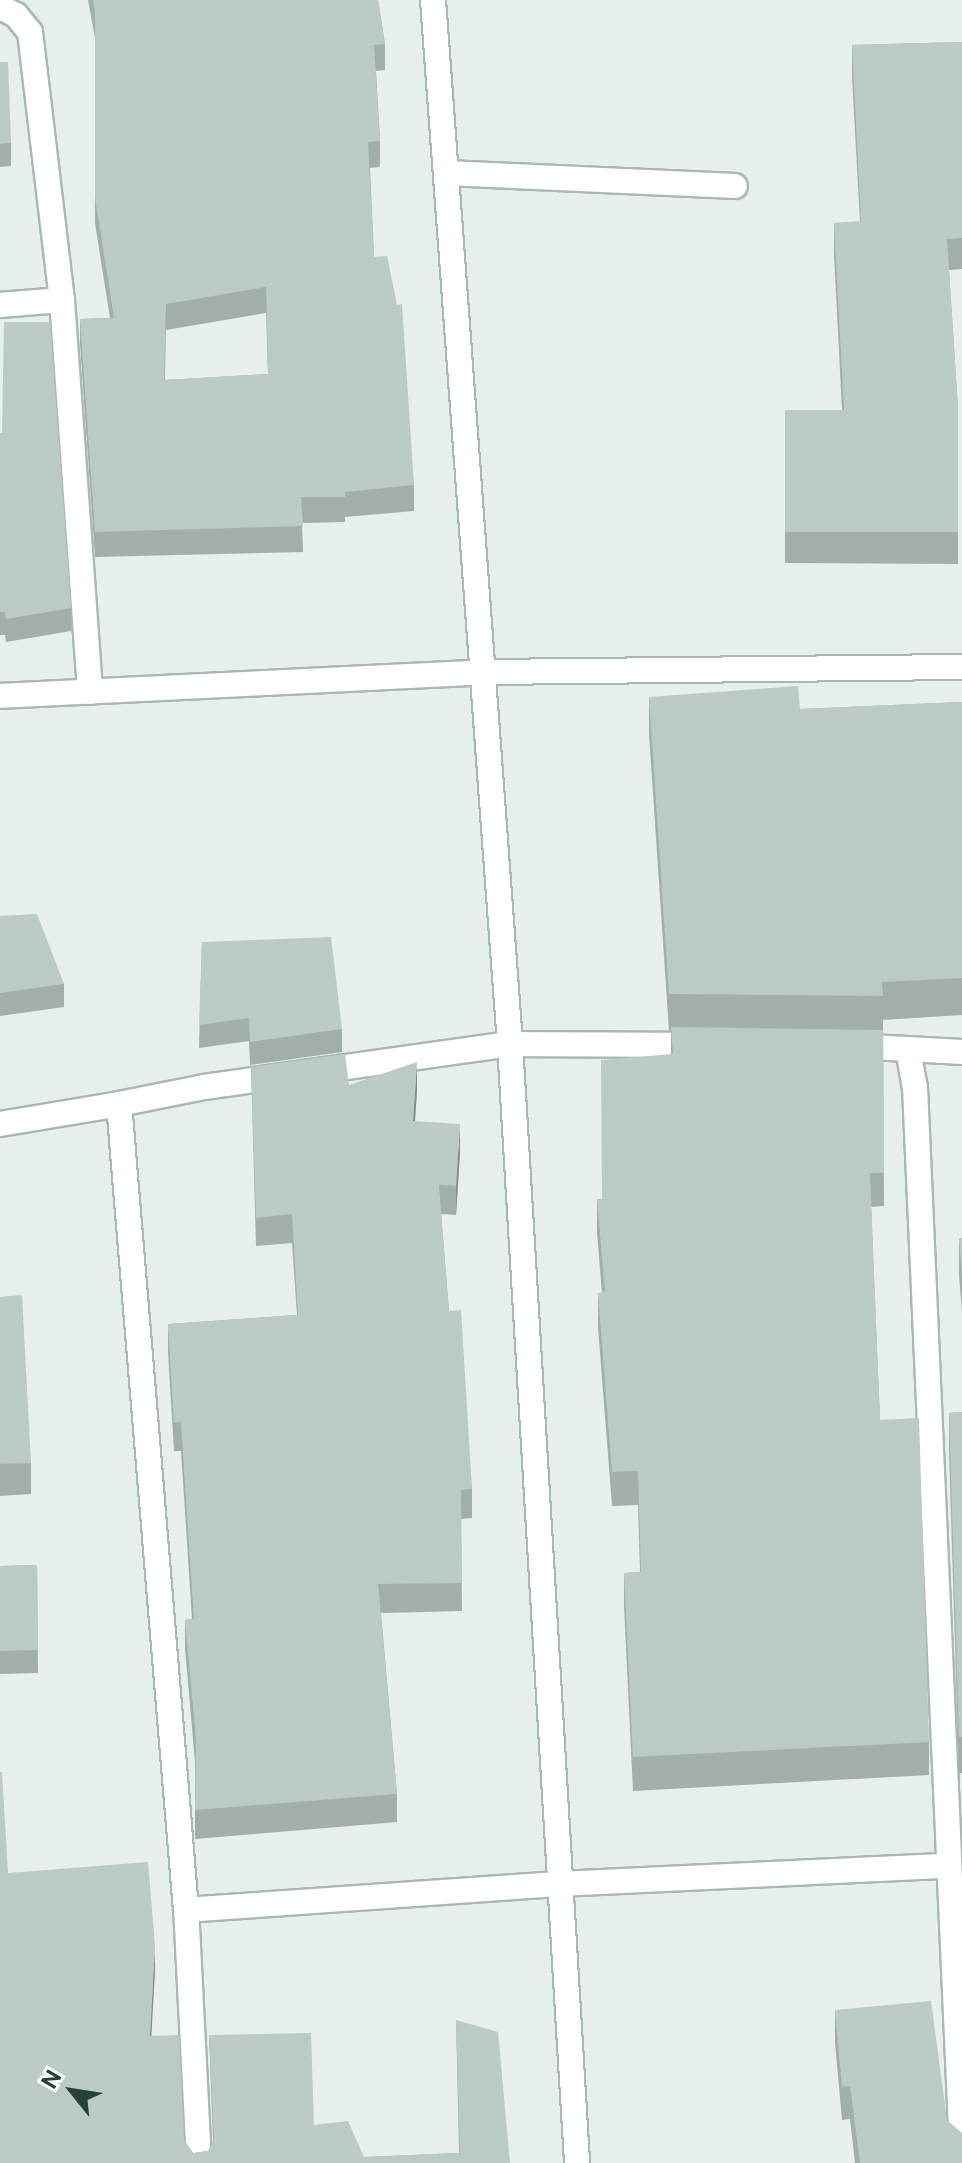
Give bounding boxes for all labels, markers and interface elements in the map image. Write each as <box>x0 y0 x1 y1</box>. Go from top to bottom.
north arrow <box>32 2051 112 2131</box>
text: N <box>36 2065 67 2093</box>

